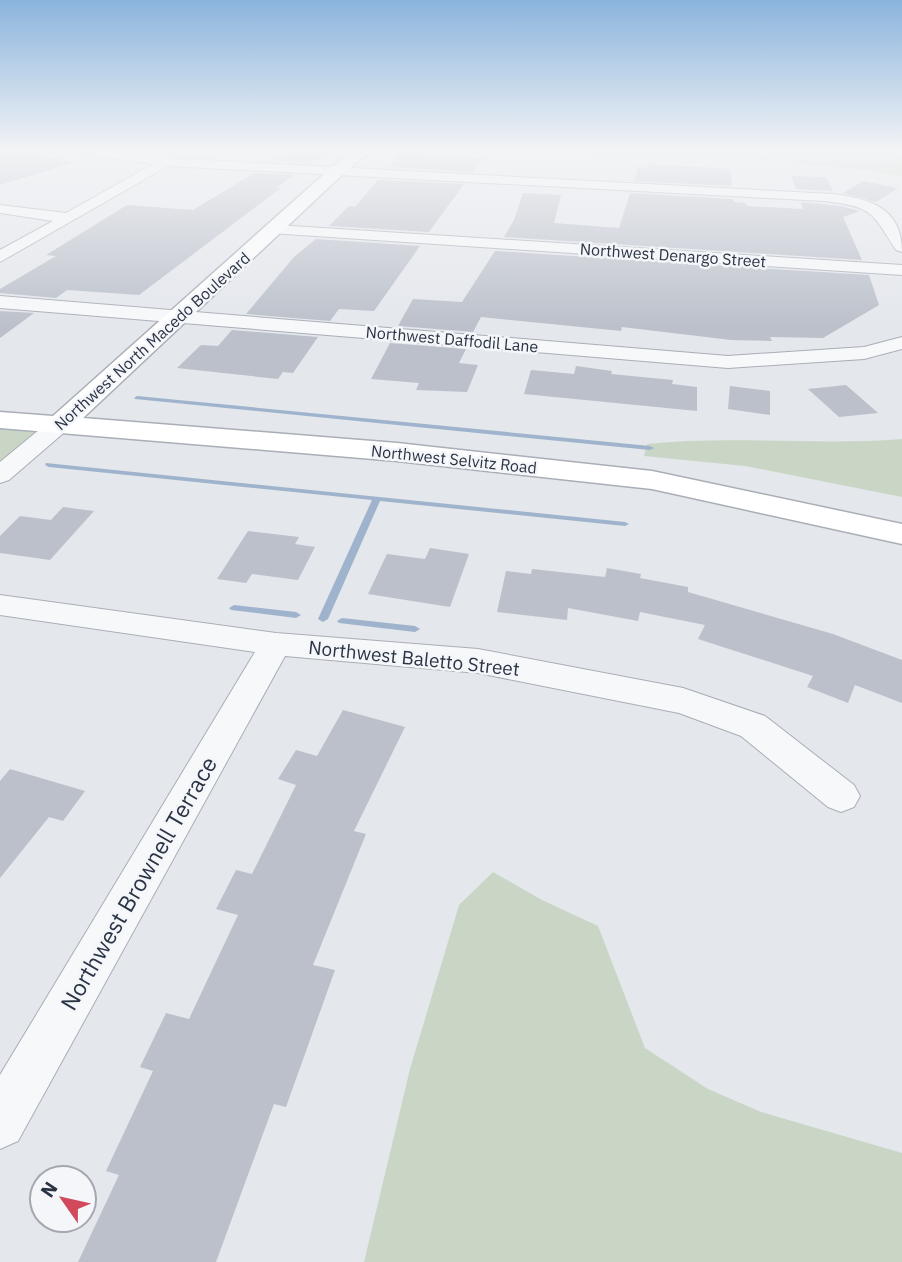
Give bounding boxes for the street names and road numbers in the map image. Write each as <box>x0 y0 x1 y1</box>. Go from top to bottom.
street label: Northwest Denargo Street <box>579 239 767 271</box>
street label: Northwest North Macedo Boulevard <box>50 248 254 434</box>
street label: Northwest Daffodil Lane <box>365 321 539 357</box>
street label: Northwest Selvitz Road <box>370 440 538 478</box>
street label: Northwest Baletto Street <box>307 635 521 681</box>
street label: Northwest Brownell Terrace <box>53 751 223 1015</box>

